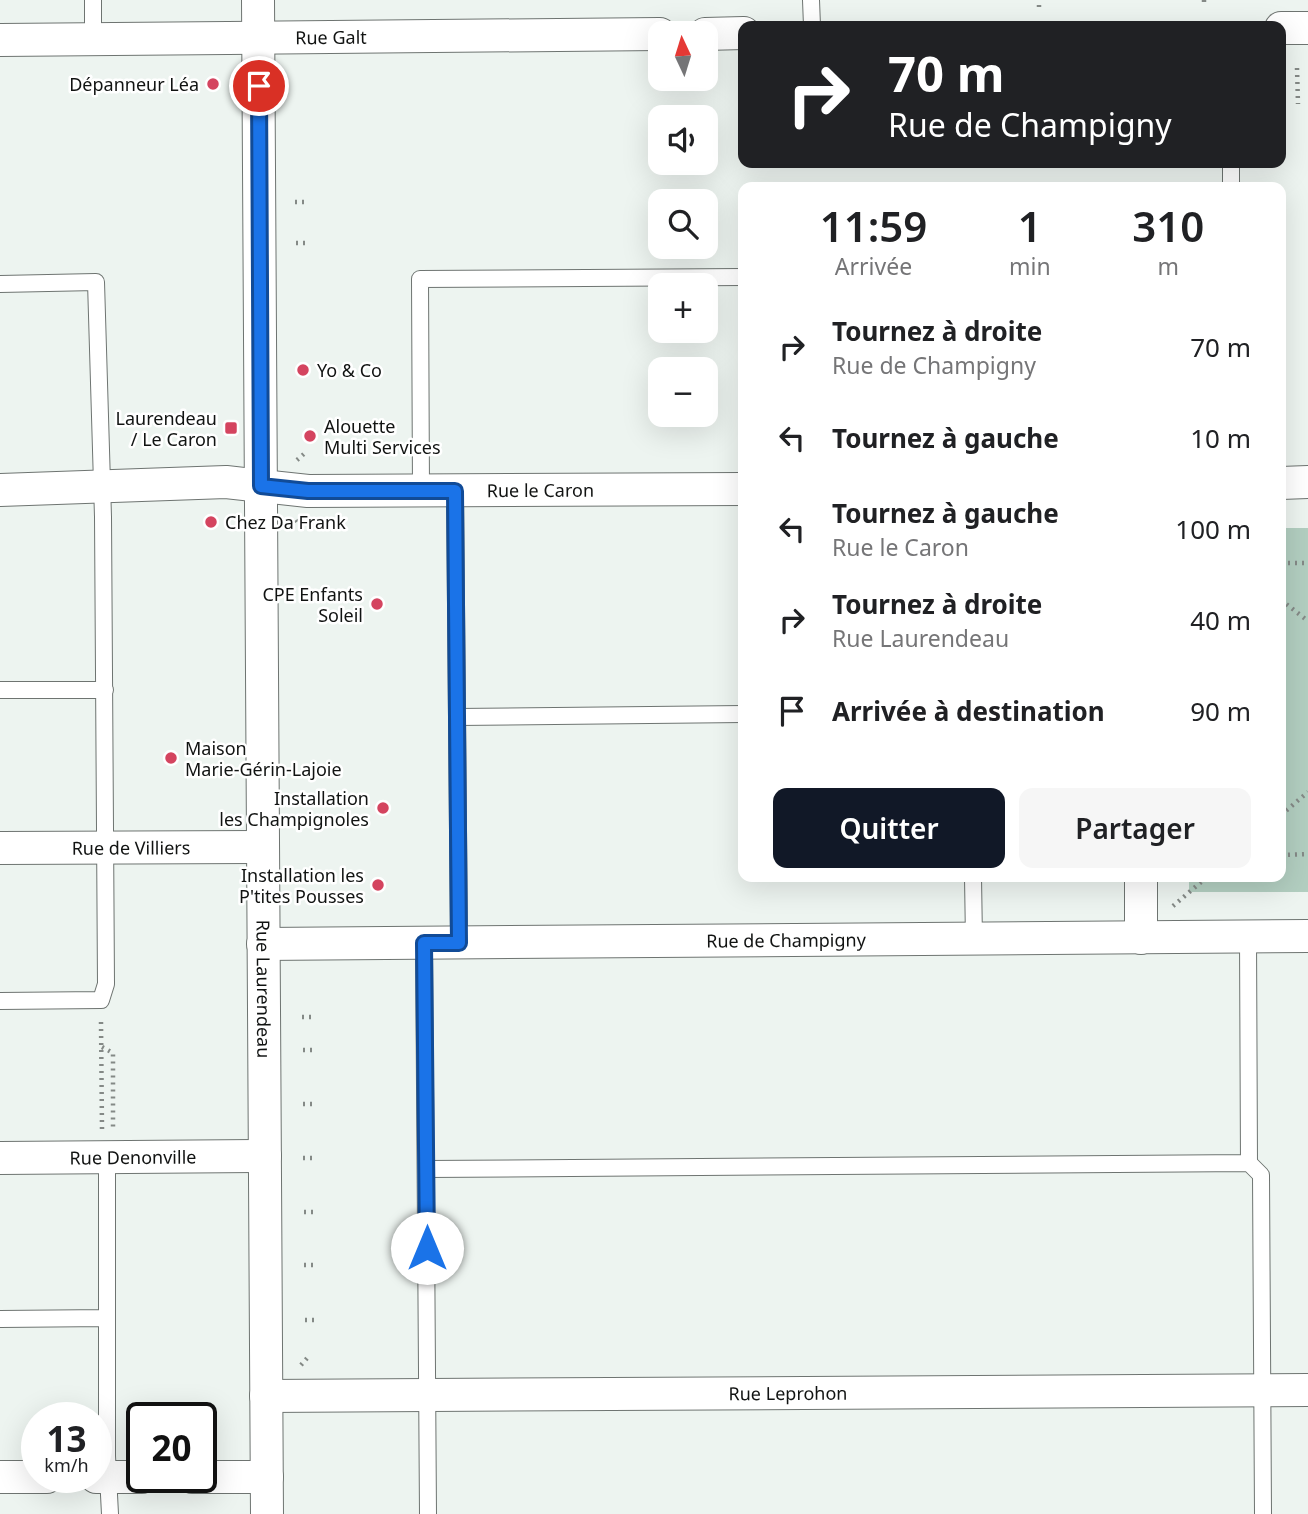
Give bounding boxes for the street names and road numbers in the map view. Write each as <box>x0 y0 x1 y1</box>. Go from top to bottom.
street label: Rue Galt <box>295 25 367 49</box>
street label: Rue le Caron <box>487 478 594 502</box>
street label: Rue de Villiers <box>72 835 190 860</box>
street label: Rue Laurendeau <box>251 920 276 1058</box>
street label: Rue de Champigny <box>706 927 867 953</box>
street label: Rue Denonville <box>69 1145 197 1169</box>
street label: Rue Leprohon <box>728 1381 848 1405</box>

